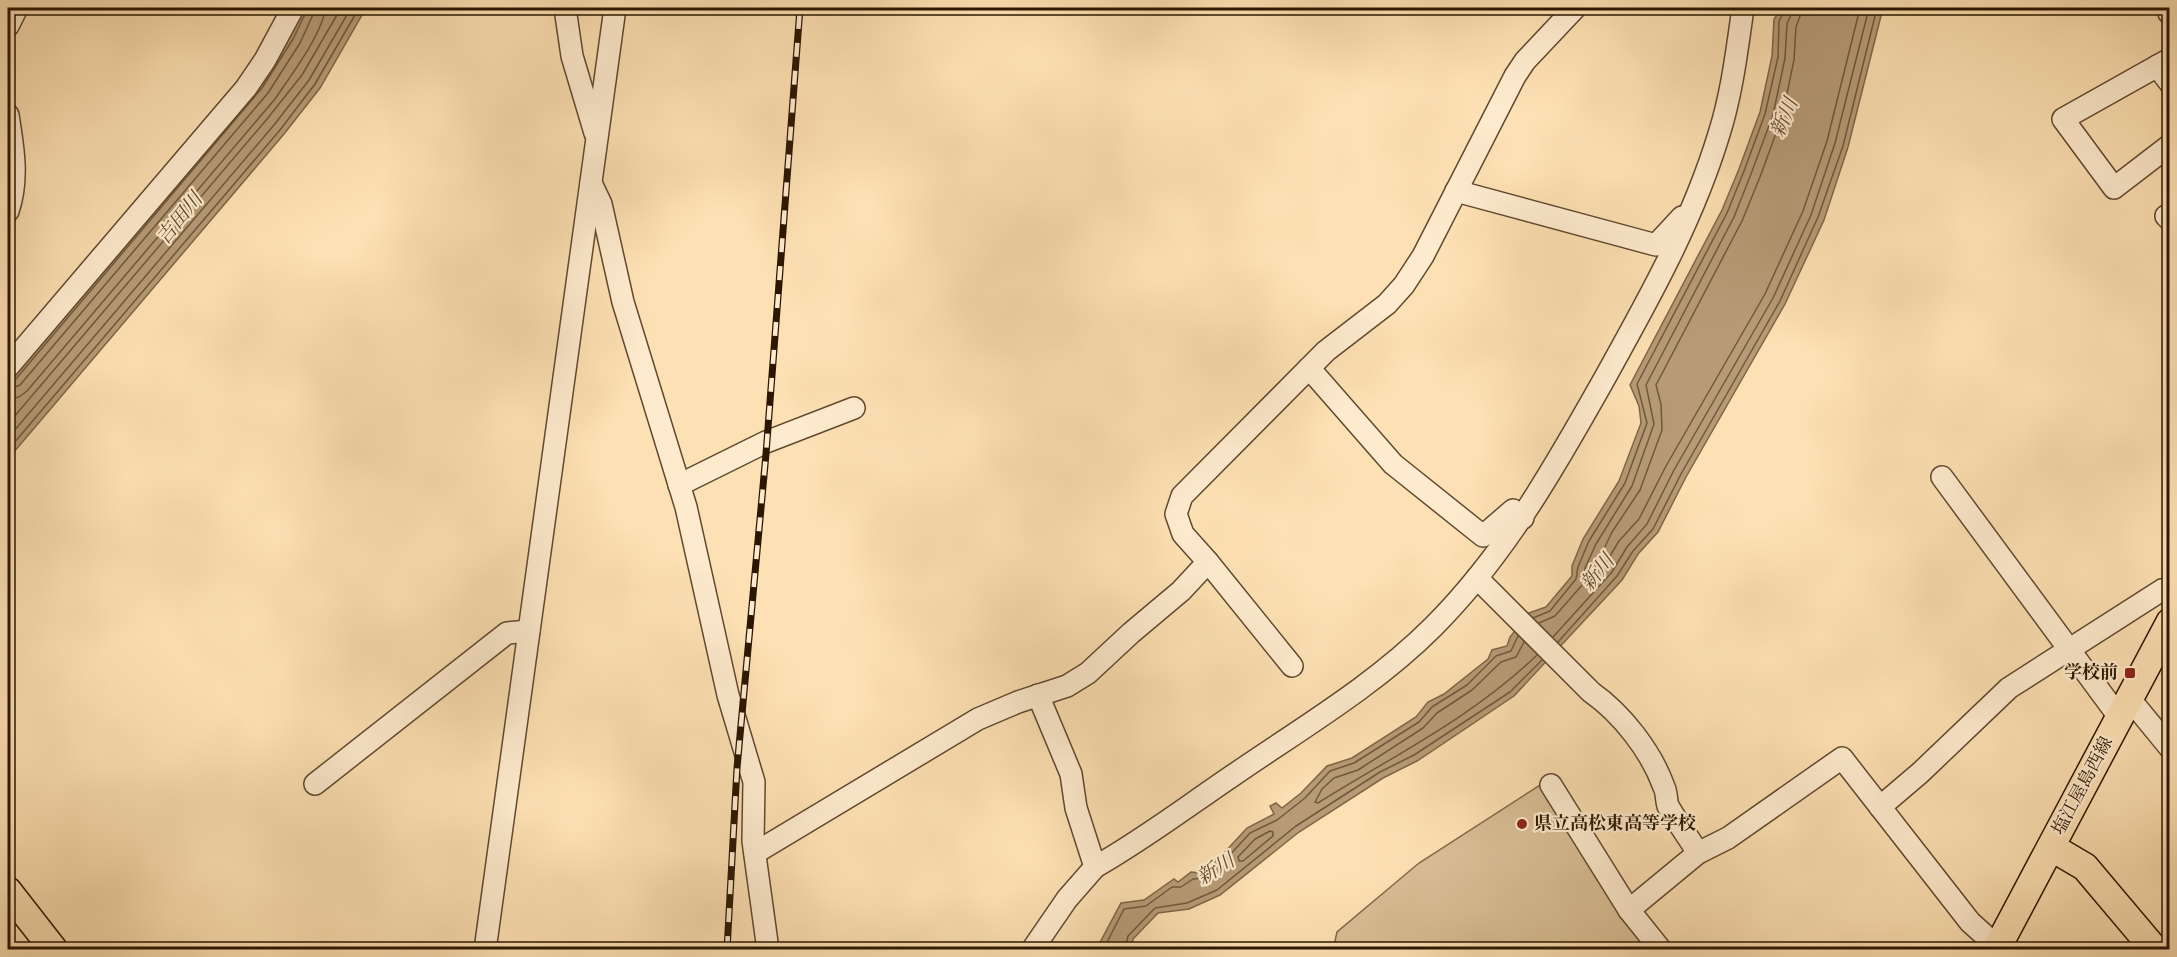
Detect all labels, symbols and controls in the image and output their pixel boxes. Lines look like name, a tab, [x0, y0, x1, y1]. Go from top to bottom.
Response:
water label: 新川	[1766, 93, 1805, 141]
water label: 吉田川	[151, 186, 210, 250]
water label: 新川	[1576, 548, 1622, 596]
place label: 学校前	[2064, 662, 2118, 684]
marker: 学校前	[2123, 666, 2137, 680]
street label: 塩江屋島西線	[2048, 733, 2118, 839]
place label: 県立高松東高等学校	[1534, 813, 1696, 835]
marker: 県立高松東高等学校	[1515, 817, 1529, 831]
water label: 新川	[1192, 848, 1241, 891]

